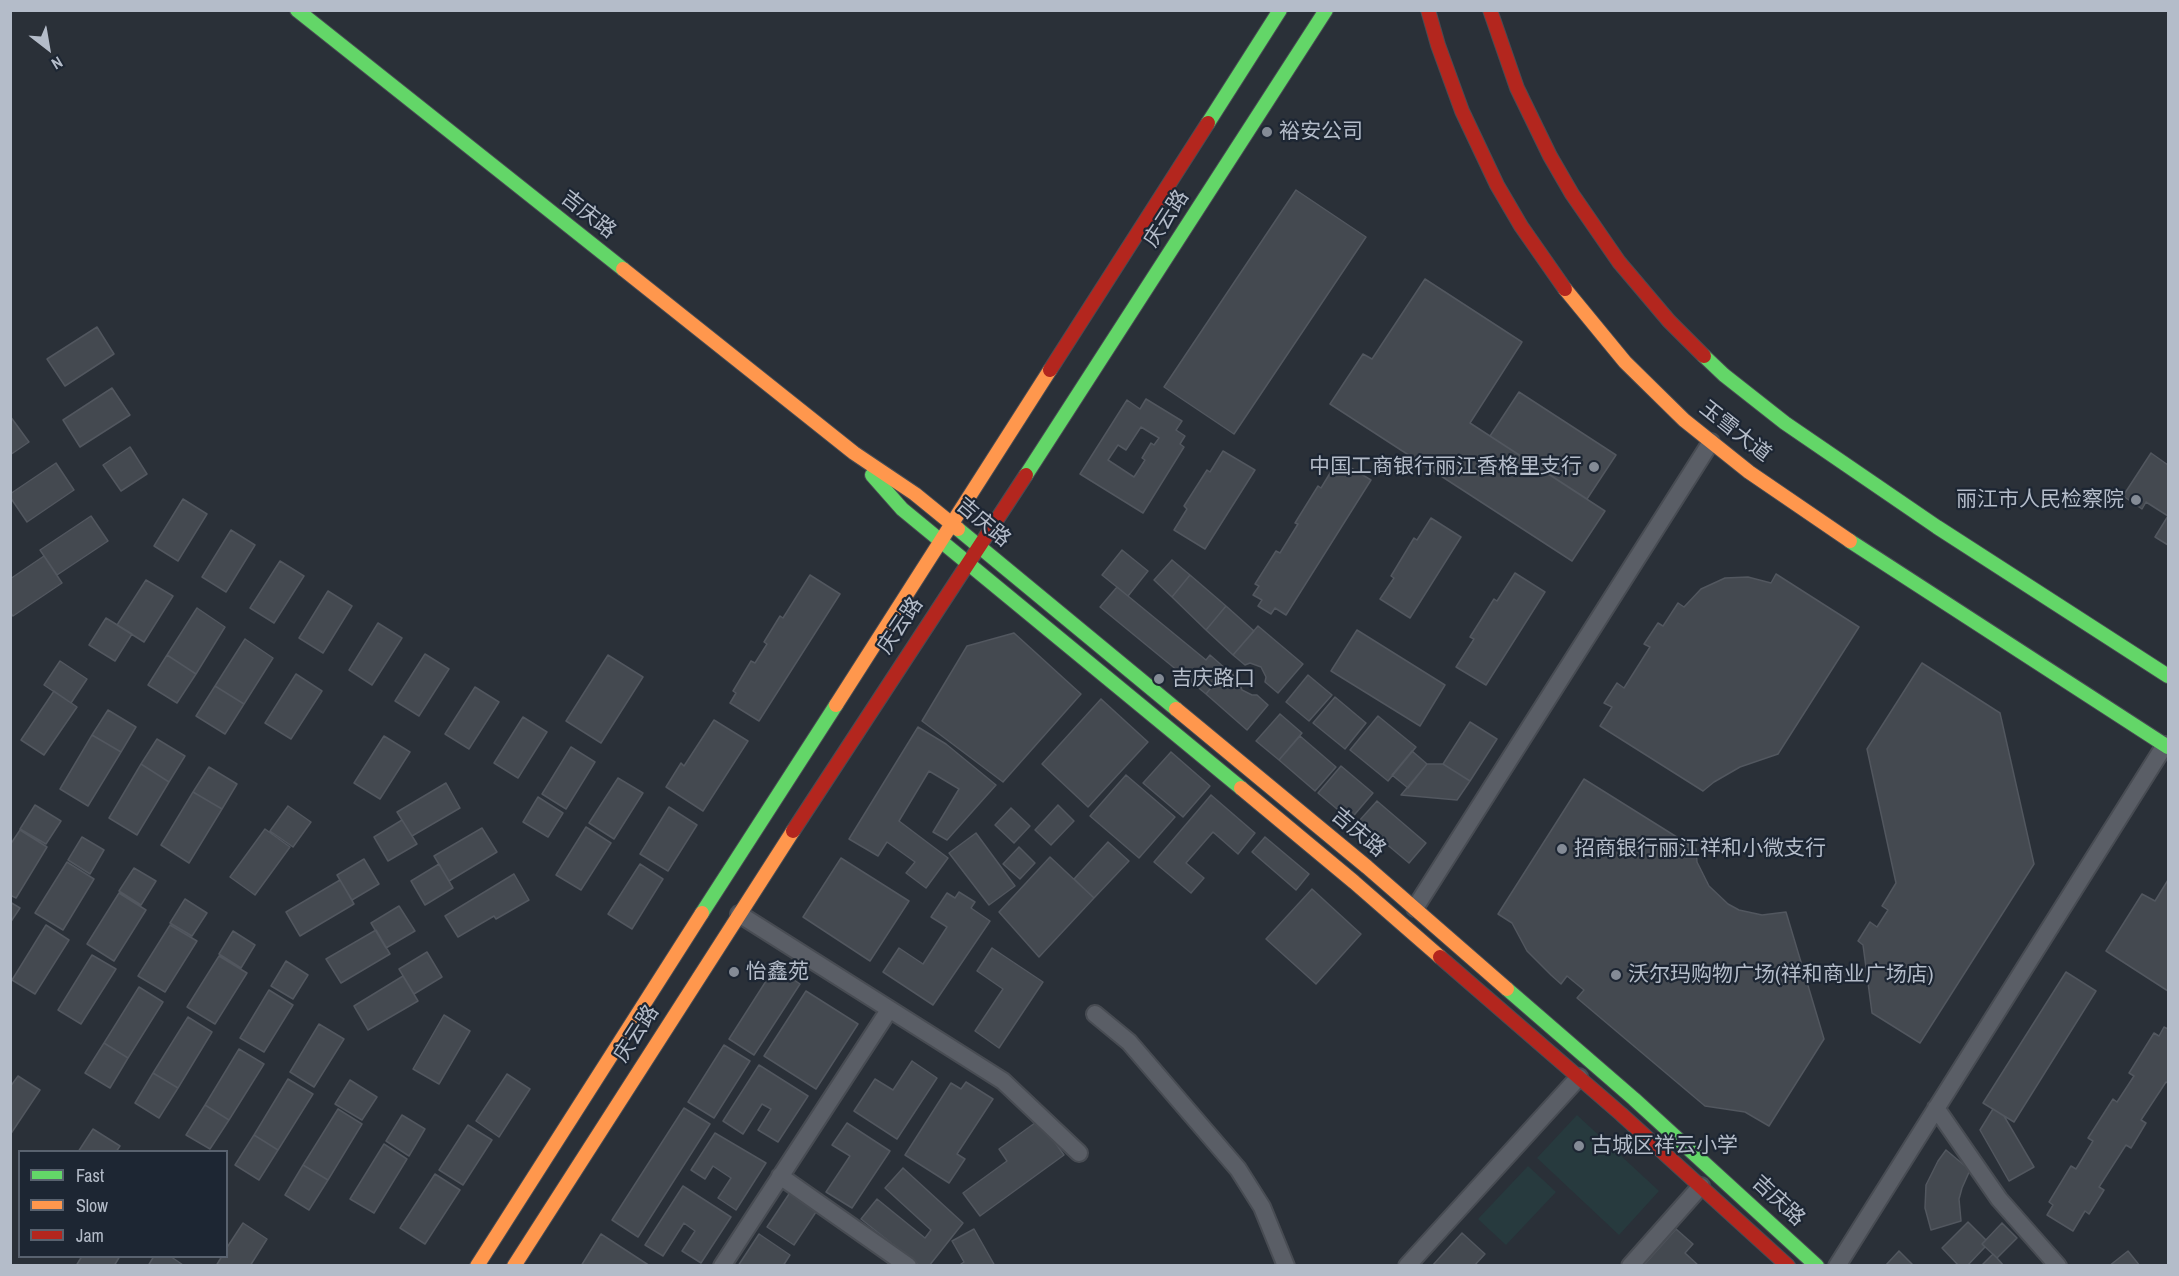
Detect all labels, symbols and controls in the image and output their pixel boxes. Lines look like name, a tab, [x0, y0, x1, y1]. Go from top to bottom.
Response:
north arrow	[18, 18, 78, 78]
text: N	[48, 52, 67, 75]
place label: 裕安公司	[1279, 119, 1363, 145]
marker: 裕安公司	[1260, 125, 1274, 139]
street label: 吉庆路	[555, 186, 621, 244]
street label: 庆云路	[1139, 186, 1195, 252]
street label: 玉雪大道	[1694, 396, 1776, 468]
place label: 中国工商银行丽江香格里支行	[1309, 454, 1582, 480]
marker: 中国工商银行丽江香格里支行	[1587, 460, 1601, 474]
place label: 丽江市人民检察院	[1956, 487, 2124, 513]
street label: 吉庆路	[951, 493, 1015, 553]
marker: 丽江市人民检察院	[2129, 493, 2143, 507]
street label: 庆云路	[873, 593, 929, 659]
place label: 吉庆路口	[1171, 666, 1255, 692]
marker: 吉庆路口	[1152, 672, 1166, 686]
street label: 吉庆路	[1326, 803, 1390, 863]
place label: 招商银行丽江祥和小微支行	[1574, 836, 1826, 862]
marker: 招商银行丽江祥和小微支行	[1555, 842, 1569, 856]
place label: 怡鑫苑	[746, 959, 809, 985]
place label: 沃尔玛购物广场(祥和商业广场店)	[1628, 962, 1933, 988]
marker: 怡鑫苑	[727, 965, 741, 979]
marker: 沃尔玛购物广场(祥和商业广场店)	[1609, 968, 1623, 982]
street label: 庆云路	[609, 1001, 665, 1067]
place label: 古城区祥云小学	[1591, 1133, 1738, 1159]
marker: 古城区祥云小学	[1572, 1139, 1586, 1153]
legend	[18, 1150, 228, 1258]
text: Fast	[76, 1163, 104, 1188]
street label: 吉庆路	[1746, 1170, 1810, 1232]
text: Slow	[76, 1193, 108, 1218]
text: Jam	[76, 1223, 104, 1248]

